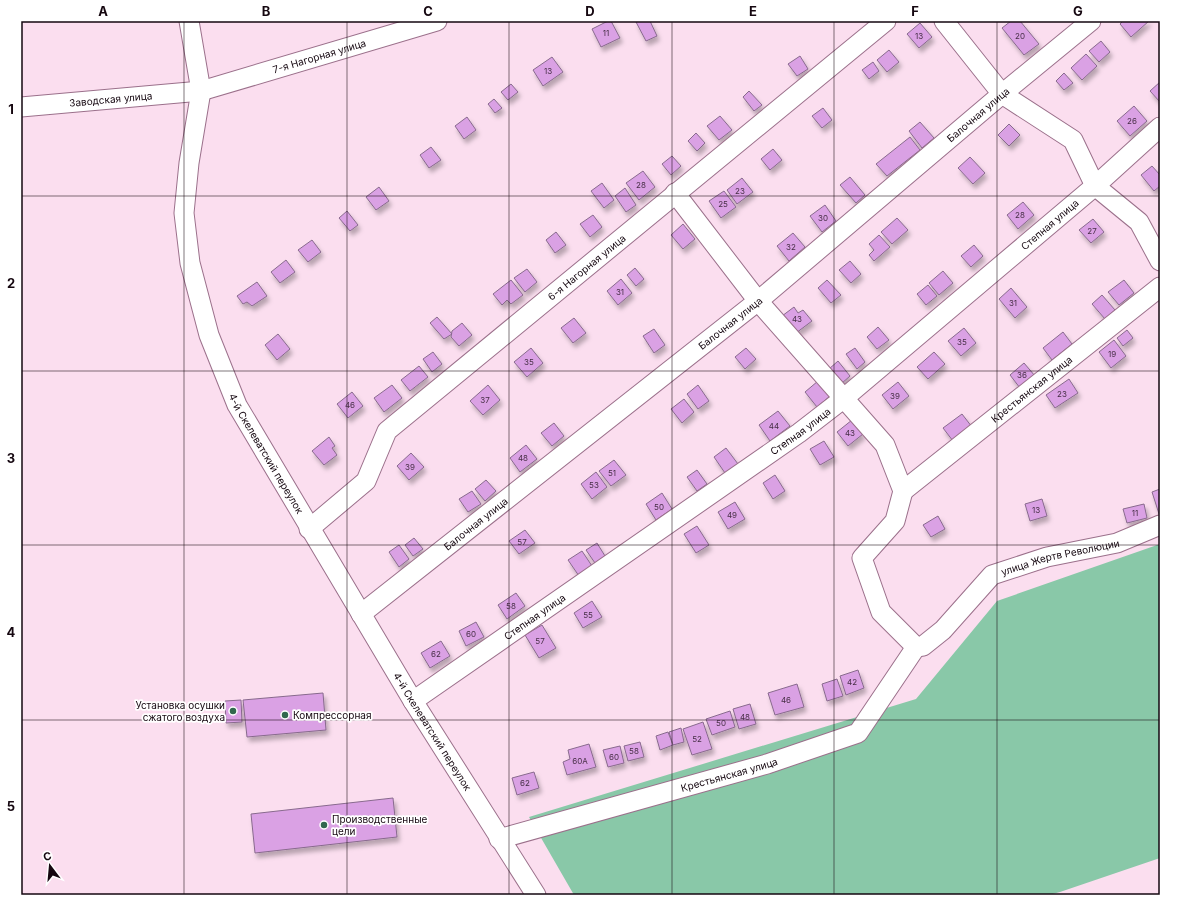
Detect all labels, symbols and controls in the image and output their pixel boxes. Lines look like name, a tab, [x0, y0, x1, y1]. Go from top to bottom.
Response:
text: A	[98, 3, 108, 19]
text: B	[262, 3, 271, 19]
text: C	[423, 3, 433, 19]
text: D	[585, 3, 595, 19]
text: E	[749, 3, 757, 19]
text: F	[911, 3, 919, 19]
text: G	[1073, 3, 1083, 19]
house number: 11	[603, 28, 609, 38]
house number: 13	[915, 31, 923, 41]
house number: 20	[1015, 31, 1025, 41]
street label: 7-я Нагорная улица	[271, 36, 367, 75]
house number: 13	[544, 66, 552, 76]
street label: Балочная улица	[944, 85, 1012, 144]
street label: Заводская улица	[69, 89, 153, 109]
text: 1	[8, 101, 14, 117]
house number: 26	[1127, 116, 1137, 126]
house number: 28	[636, 180, 646, 190]
house number: 23	[735, 186, 745, 196]
street label: Степная улица	[1018, 197, 1081, 252]
house number: 25	[718, 199, 728, 209]
house number: 28	[1015, 210, 1025, 220]
house number: 30	[818, 213, 828, 223]
house number: 27	[1087, 226, 1097, 236]
street label: 6-я Нагорная улица	[545, 232, 628, 302]
house number: 32	[786, 242, 796, 252]
text: 2	[7, 275, 15, 291]
house number: 31	[616, 287, 624, 297]
street label: Балочная улица	[696, 294, 765, 352]
house number: 31	[1009, 298, 1017, 308]
house number: 43	[792, 314, 802, 324]
house number: 35	[957, 337, 967, 347]
house number: 19	[1108, 349, 1116, 359]
street label: Крестьянская улица	[989, 353, 1074, 425]
house number: 35	[524, 357, 534, 367]
house number: 36	[1017, 370, 1027, 380]
house number: 23	[1057, 389, 1067, 399]
house number: 39	[890, 391, 900, 401]
street label: 4-й Скелеватский переулок	[227, 392, 306, 516]
house number: 37	[480, 395, 490, 405]
house number: 46	[345, 400, 355, 410]
street label: Степная улица	[768, 405, 833, 457]
house number: 44	[769, 421, 779, 431]
house number: 43	[845, 428, 855, 438]
text: 3	[7, 450, 15, 466]
house number: 48	[518, 453, 528, 463]
house number: 39	[405, 462, 415, 472]
house number: 51	[608, 468, 616, 478]
house number: 53	[589, 480, 599, 490]
street label: Балочная улица	[441, 495, 510, 552]
house number: 50	[654, 502, 664, 512]
house number: 13	[1032, 505, 1040, 515]
house number: 11	[1132, 508, 1138, 518]
house number: 49	[727, 510, 737, 520]
house number: 57	[517, 537, 527, 547]
street label: улица Жертв Революции	[999, 537, 1120, 578]
street label: Степная улица	[502, 591, 568, 642]
house number: 58	[506, 601, 516, 611]
house number: 55	[583, 610, 593, 620]
text: 4	[7, 624, 16, 640]
house number: 60	[466, 629, 476, 639]
house number: 57	[535, 636, 545, 646]
house number: 62	[431, 649, 441, 659]
street label: 4-й Скелеватский переулок	[391, 670, 474, 793]
house number: 42	[847, 677, 857, 687]
house number: 46	[781, 695, 791, 705]
place label: Установка осушки сжатого воздуха	[135, 699, 225, 723]
marker: Установка осушки сжатого воздуха	[228, 706, 238, 716]
place label: Компрессорная	[293, 709, 371, 721]
marker: Компрессорная	[280, 710, 290, 720]
house number: 48	[740, 712, 750, 722]
house number: 50	[716, 718, 726, 728]
house number: 52	[692, 734, 702, 744]
house number: 58	[629, 746, 639, 756]
house number: 60	[609, 752, 619, 762]
street label: Крестьянская улица	[679, 755, 779, 794]
house number: 60А	[572, 756, 588, 766]
house number: 62	[520, 778, 530, 788]
text: 5	[7, 798, 15, 814]
place label: Производственные цели	[332, 813, 428, 837]
marker: Производственные цели	[319, 820, 329, 830]
north arrow	[30, 846, 70, 886]
text: С	[41, 849, 53, 864]

